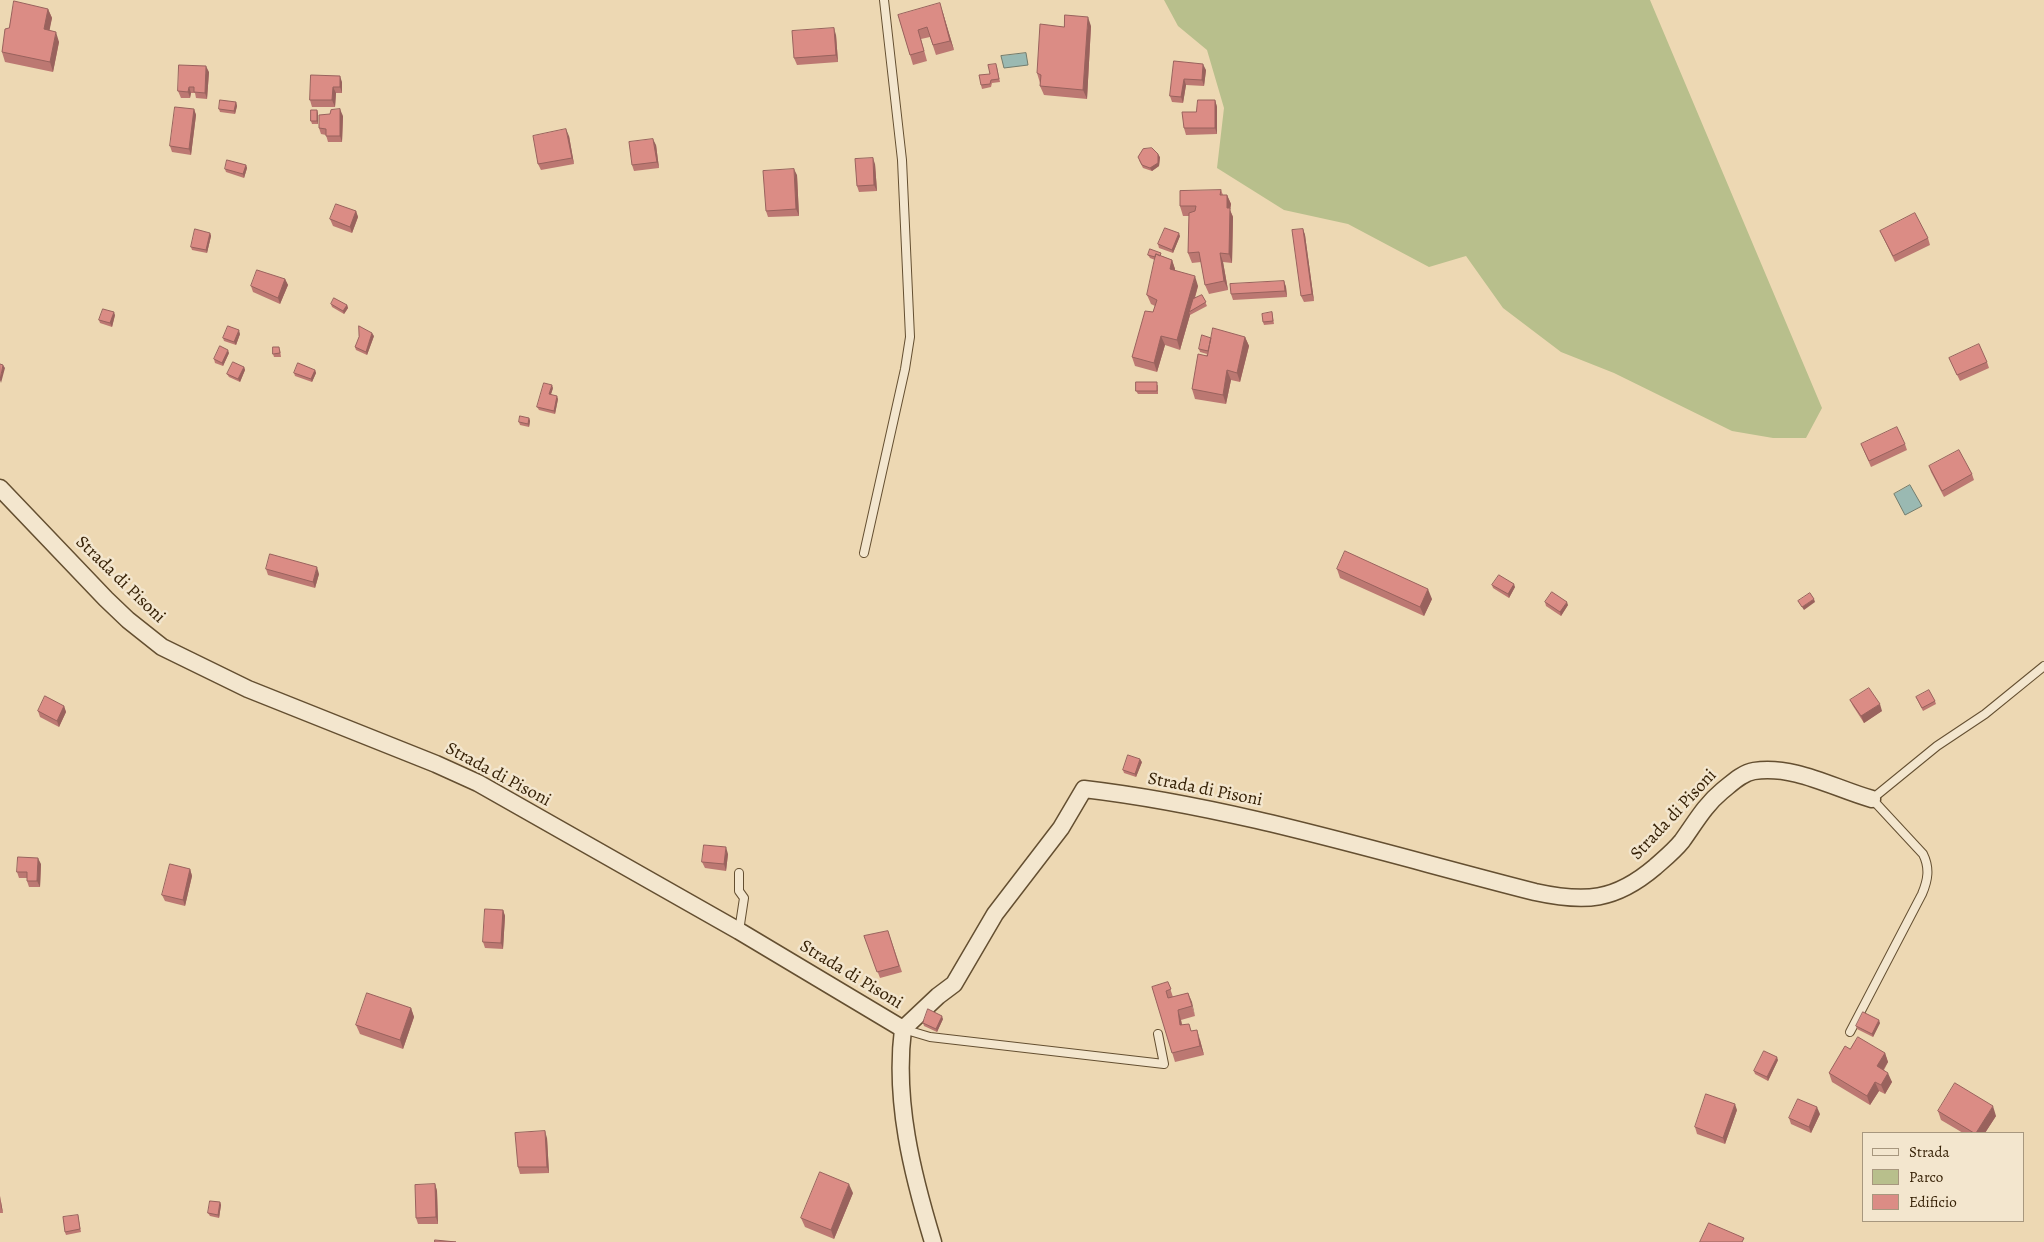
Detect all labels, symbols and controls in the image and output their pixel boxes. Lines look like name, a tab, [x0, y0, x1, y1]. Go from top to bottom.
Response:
street label: Strada di Pisoni	[71, 532, 169, 628]
street label: Strada di Pisoni	[442, 738, 554, 812]
street label: Strada di Pisoni	[1626, 765, 1722, 865]
street label: Strada di Pisoni	[1146, 768, 1264, 812]
street label: Strada di Pisoni	[796, 936, 906, 1014]
legend	[1862, 1132, 2024, 1222]
text: Strada	[1909, 1142, 1950, 1162]
text: Parco	[1909, 1167, 1943, 1187]
text: Edificio	[1909, 1192, 1957, 1212]

